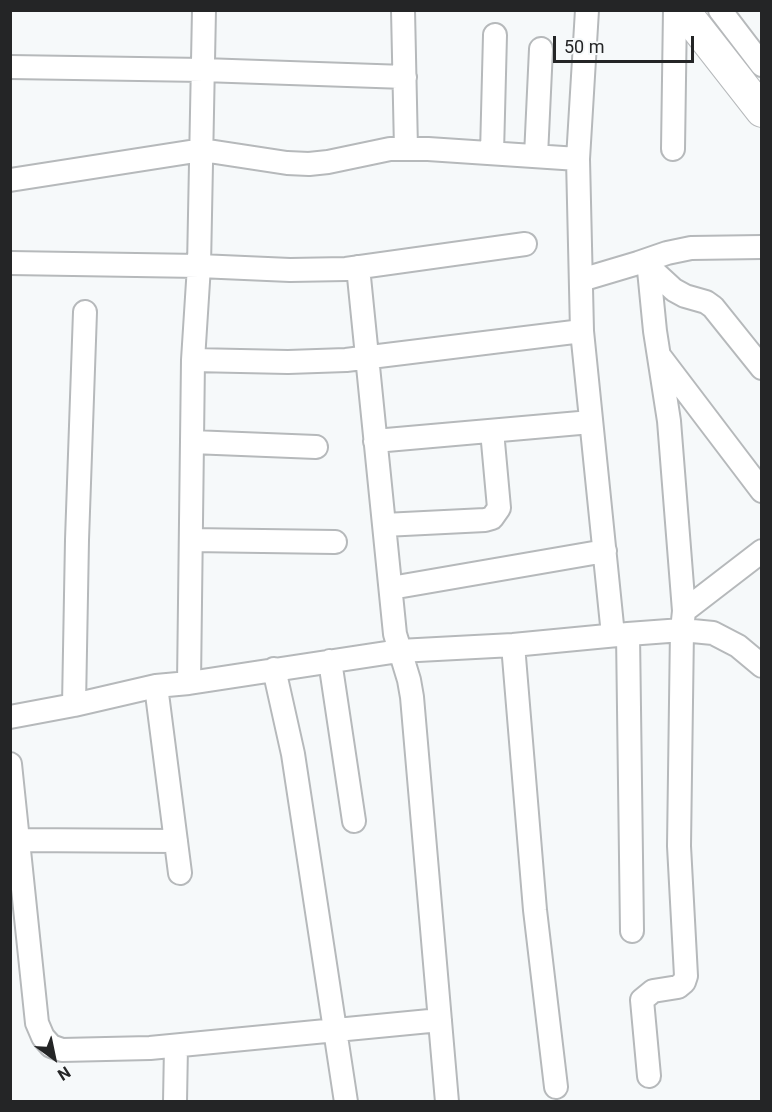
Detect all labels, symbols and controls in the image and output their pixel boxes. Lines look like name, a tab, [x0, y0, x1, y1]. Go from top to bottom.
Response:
scale bar	[556, 24, 697, 62]
text: 50 m	[564, 36, 604, 57]
north arrow	[24, 1028, 84, 1088]
text: N	[54, 1062, 74, 1085]

